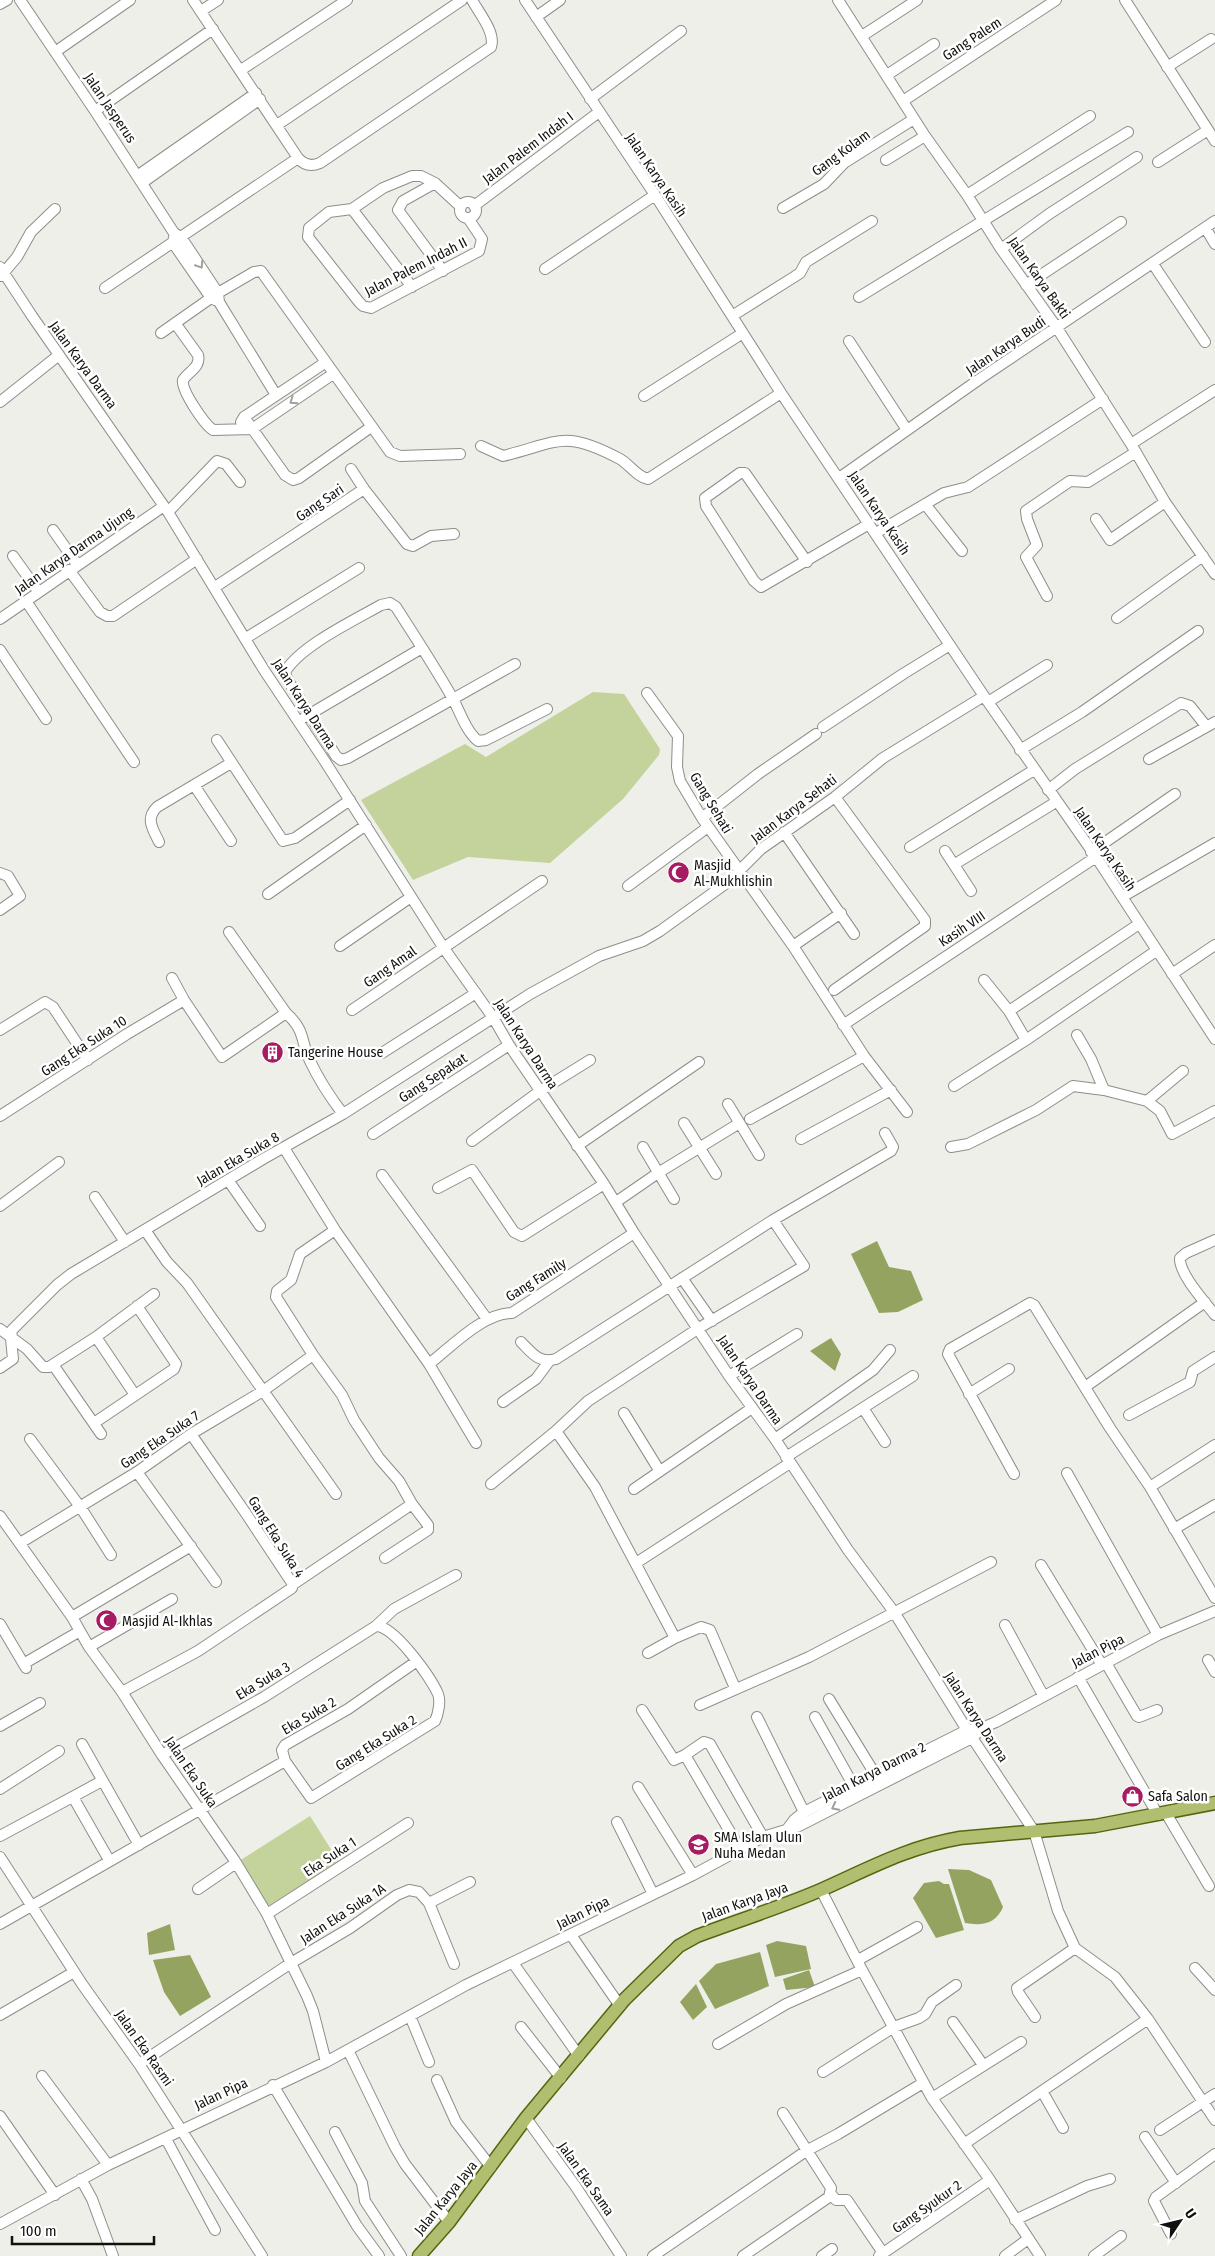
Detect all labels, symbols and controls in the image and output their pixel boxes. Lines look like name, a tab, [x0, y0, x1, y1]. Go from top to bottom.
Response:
street label: Gang Palem	[939, 14, 1005, 64]
street label: Jalan Jasperus	[80, 70, 140, 146]
street label: Jalan Palem Indah I	[479, 108, 577, 188]
street label: Gang Kolam	[809, 126, 873, 180]
street label: Jalan Karya Kasih	[622, 130, 690, 220]
street label: Jalan Palem Indah II	[362, 234, 470, 300]
street label: Jalan Karya Bakti	[1004, 234, 1074, 322]
one-way arrow	[193, 260, 203, 269]
street label: Jalan Karya Budi	[963, 313, 1049, 379]
street label: Jalan Karya Darma	[45, 318, 121, 412]
one-way arrow	[289, 395, 299, 404]
street label: Jalan Karya Kasih	[845, 468, 913, 558]
street label: Gang Sari	[293, 481, 347, 525]
street label: Jalan Karya Darma Ujung	[12, 503, 137, 598]
street label: Jalan Karya Darma	[268, 656, 340, 752]
street label: Gang Sehati	[686, 769, 736, 837]
street label: Jalan Karya Sehati	[748, 771, 840, 847]
street label: Jalan Karya Kasih	[1071, 804, 1139, 894]
place label: Masjid Al-Mukhlishin	[694, 857, 773, 890]
mosque icon: Masjid Al-Mukhlishin	[666, 861, 690, 885]
street label: Kasih VIII	[936, 907, 988, 951]
street label: Gang Amal	[360, 942, 420, 991]
street label: Jalan Karya Darma	[490, 996, 562, 1092]
street label: Gang Eka Suka 10	[38, 1012, 130, 1080]
building icon: Tangerine House	[260, 1040, 284, 1064]
place label: Tangerine House	[288, 1044, 383, 1061]
street label: Gang Sepakat	[396, 1049, 471, 1106]
street label: Jalan Eka Suka 8	[194, 1129, 282, 1189]
street label: Gang Family	[502, 1254, 570, 1305]
street label: Jalan Karya Darma	[714, 1332, 786, 1428]
street label: Gang Eka Suka 7	[117, 1407, 203, 1473]
street label: Gang Eka Suka 4	[244, 1493, 308, 1581]
mosque icon: Masjid Al-Ikhlas	[94, 1609, 118, 1633]
place label: Masjid Al-Ikhlas	[122, 1613, 213, 1630]
street label: Jalan Pipa	[1069, 1630, 1127, 1671]
street label: Eka Suka 3	[233, 1658, 293, 1704]
street label: Jalan Karya Darma	[940, 1669, 1012, 1765]
street label: Eka Suka 2	[279, 1694, 339, 1738]
street label: Gang Eka Suka 2	[332, 1711, 420, 1775]
street label: Jalan Eka Suka	[161, 1733, 221, 1811]
street label: Jalan Karya Darma 2	[819, 1739, 929, 1805]
shop icon: Safa Salon	[1120, 1784, 1144, 1808]
place label: Safa Salon	[1148, 1788, 1208, 1805]
one-way arrow	[831, 1801, 840, 1811]
place label: SMA Islam Ulun Nuha Medan	[714, 1829, 802, 1862]
school or university icon: SMA Islam Ulun Nuha Medan	[686, 1833, 710, 1857]
street label: Eka Suka 1	[301, 1834, 359, 1880]
street label: Jalan Karya Jaya	[700, 1879, 790, 1925]
street label: Jalan Eka Suka 1A	[297, 1880, 389, 1948]
street label: Jalan Pipa	[554, 1893, 612, 1933]
street label: Jalan Eka Rasmi	[111, 2007, 177, 2089]
street label: Jalan Pipa	[192, 2074, 250, 2114]
street label: Jalan Eka Sama	[554, 2139, 618, 2219]
street label: Jalan Karya Jaya	[411, 2157, 481, 2238]
street label: Gang Syukur 2	[889, 2177, 965, 2237]
north arrow	[1155, 2196, 1205, 2246]
text: U	[1181, 2206, 1200, 2222]
scale bar	[12, 2214, 155, 2246]
text: 100 m	[20, 2222, 57, 2240]

